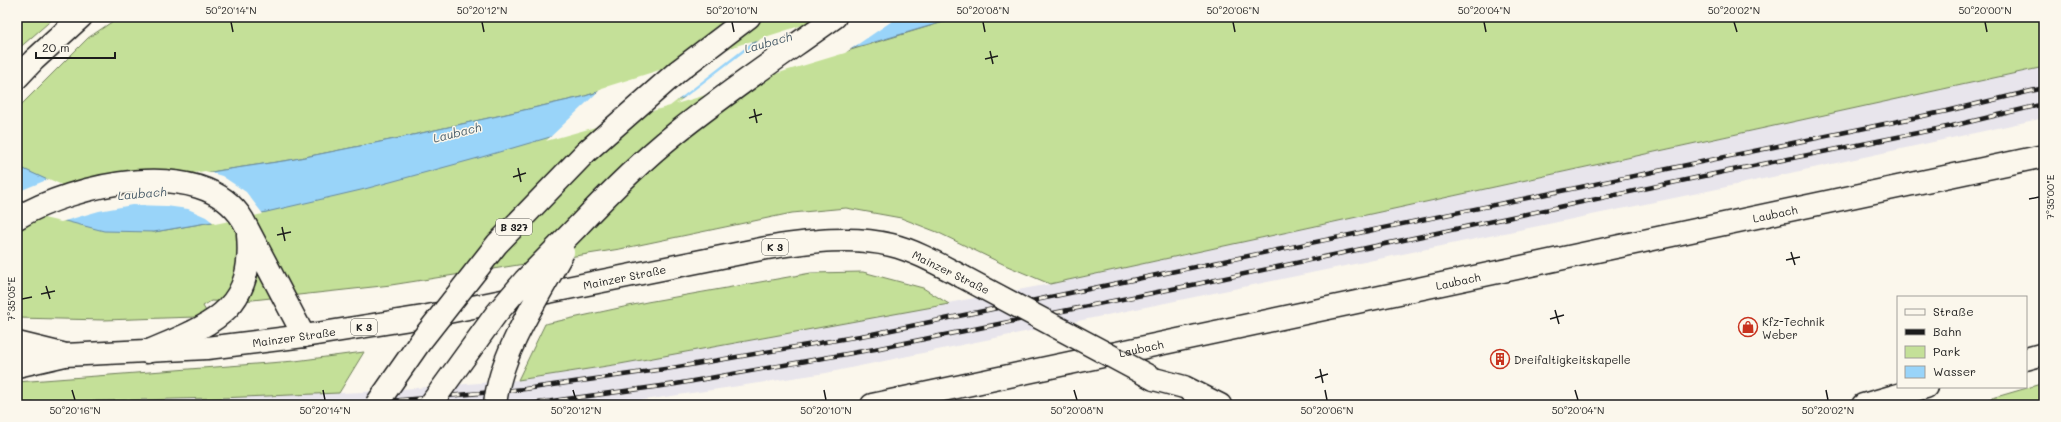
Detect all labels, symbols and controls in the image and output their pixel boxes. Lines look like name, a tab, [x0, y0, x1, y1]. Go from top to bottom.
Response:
text: 50°20'14"N	[205, 3, 257, 17]
text: 50°20'12"N	[457, 3, 507, 17]
text: 50°20'10"N	[706, 3, 758, 17]
text: 50°20'08"N	[957, 3, 1009, 17]
text: 50°20'06"N	[1207, 3, 1259, 17]
text: 50°20'04"N	[1458, 3, 1510, 17]
text: 50°20'02"N	[1708, 3, 1760, 17]
text: 50°20'00"N	[1958, 3, 2012, 17]
water label: Laubach	[742, 27, 794, 56]
scale bar	[36, 34, 115, 60]
text: 20 m	[42, 39, 70, 55]
water label: Laubach	[431, 118, 483, 146]
text: 7°35'00"E	[2043, 174, 2057, 219]
water label: Laubach	[117, 183, 167, 203]
street label: Laubach	[1751, 201, 1799, 225]
road number: B 327	[496, 219, 532, 235]
road number: K 3	[762, 239, 788, 255]
street label: Mainzer Straße	[910, 247, 992, 297]
street label: Mainzer Straße	[582, 261, 667, 292]
street label: Laubach	[1434, 268, 1482, 293]
text: 7°35'05"E	[4, 276, 18, 321]
legend	[1897, 296, 2027, 388]
text: Straße	[1933, 303, 1974, 319]
place label: Kfz-Technik Weber	[1762, 314, 1825, 342]
shop icon: Kfz-Technik Weber	[1737, 316, 1759, 338]
road number: K 3	[351, 319, 377, 335]
text: Bahn	[1933, 323, 1961, 339]
street label: Mainzer Straße	[251, 324, 337, 350]
street label: Laubach	[1117, 336, 1165, 360]
text: Park	[1933, 343, 1960, 359]
building icon: Dreifaltigkeitskapelle	[1489, 348, 1511, 370]
place label: Dreifaltigkeitskapelle	[1514, 352, 1631, 367]
text: Wasser	[1933, 363, 1976, 379]
text: 50°20'16"N	[49, 403, 101, 417]
text: 50°20'14"N	[299, 403, 351, 417]
text: 50°20'12"N	[551, 403, 601, 417]
text: 50°20'10"N	[800, 403, 852, 417]
text: 50°20'08"N	[1051, 403, 1103, 417]
text: 50°20'06"N	[1301, 403, 1353, 417]
text: 50°20'04"N	[1552, 403, 1604, 417]
text: 50°20'02"N	[1802, 403, 1854, 417]

